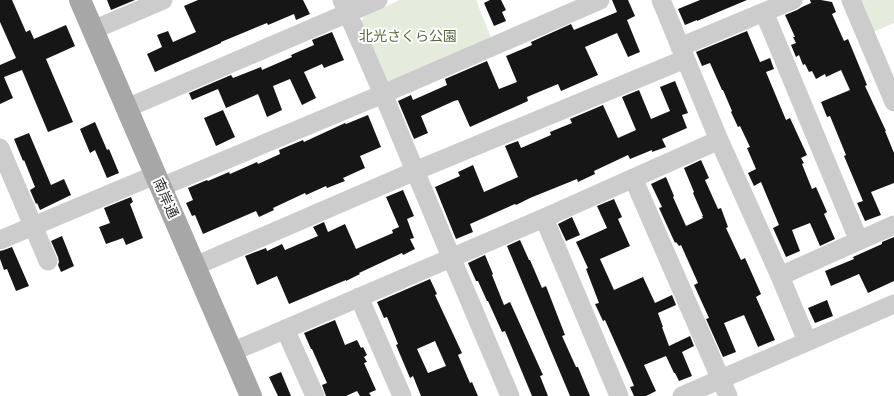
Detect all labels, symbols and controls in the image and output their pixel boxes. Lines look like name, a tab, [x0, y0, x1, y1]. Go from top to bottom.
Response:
park label: 北光さくら公園	[359, 27, 457, 45]
street label: 南岸通	[149, 175, 183, 221]

